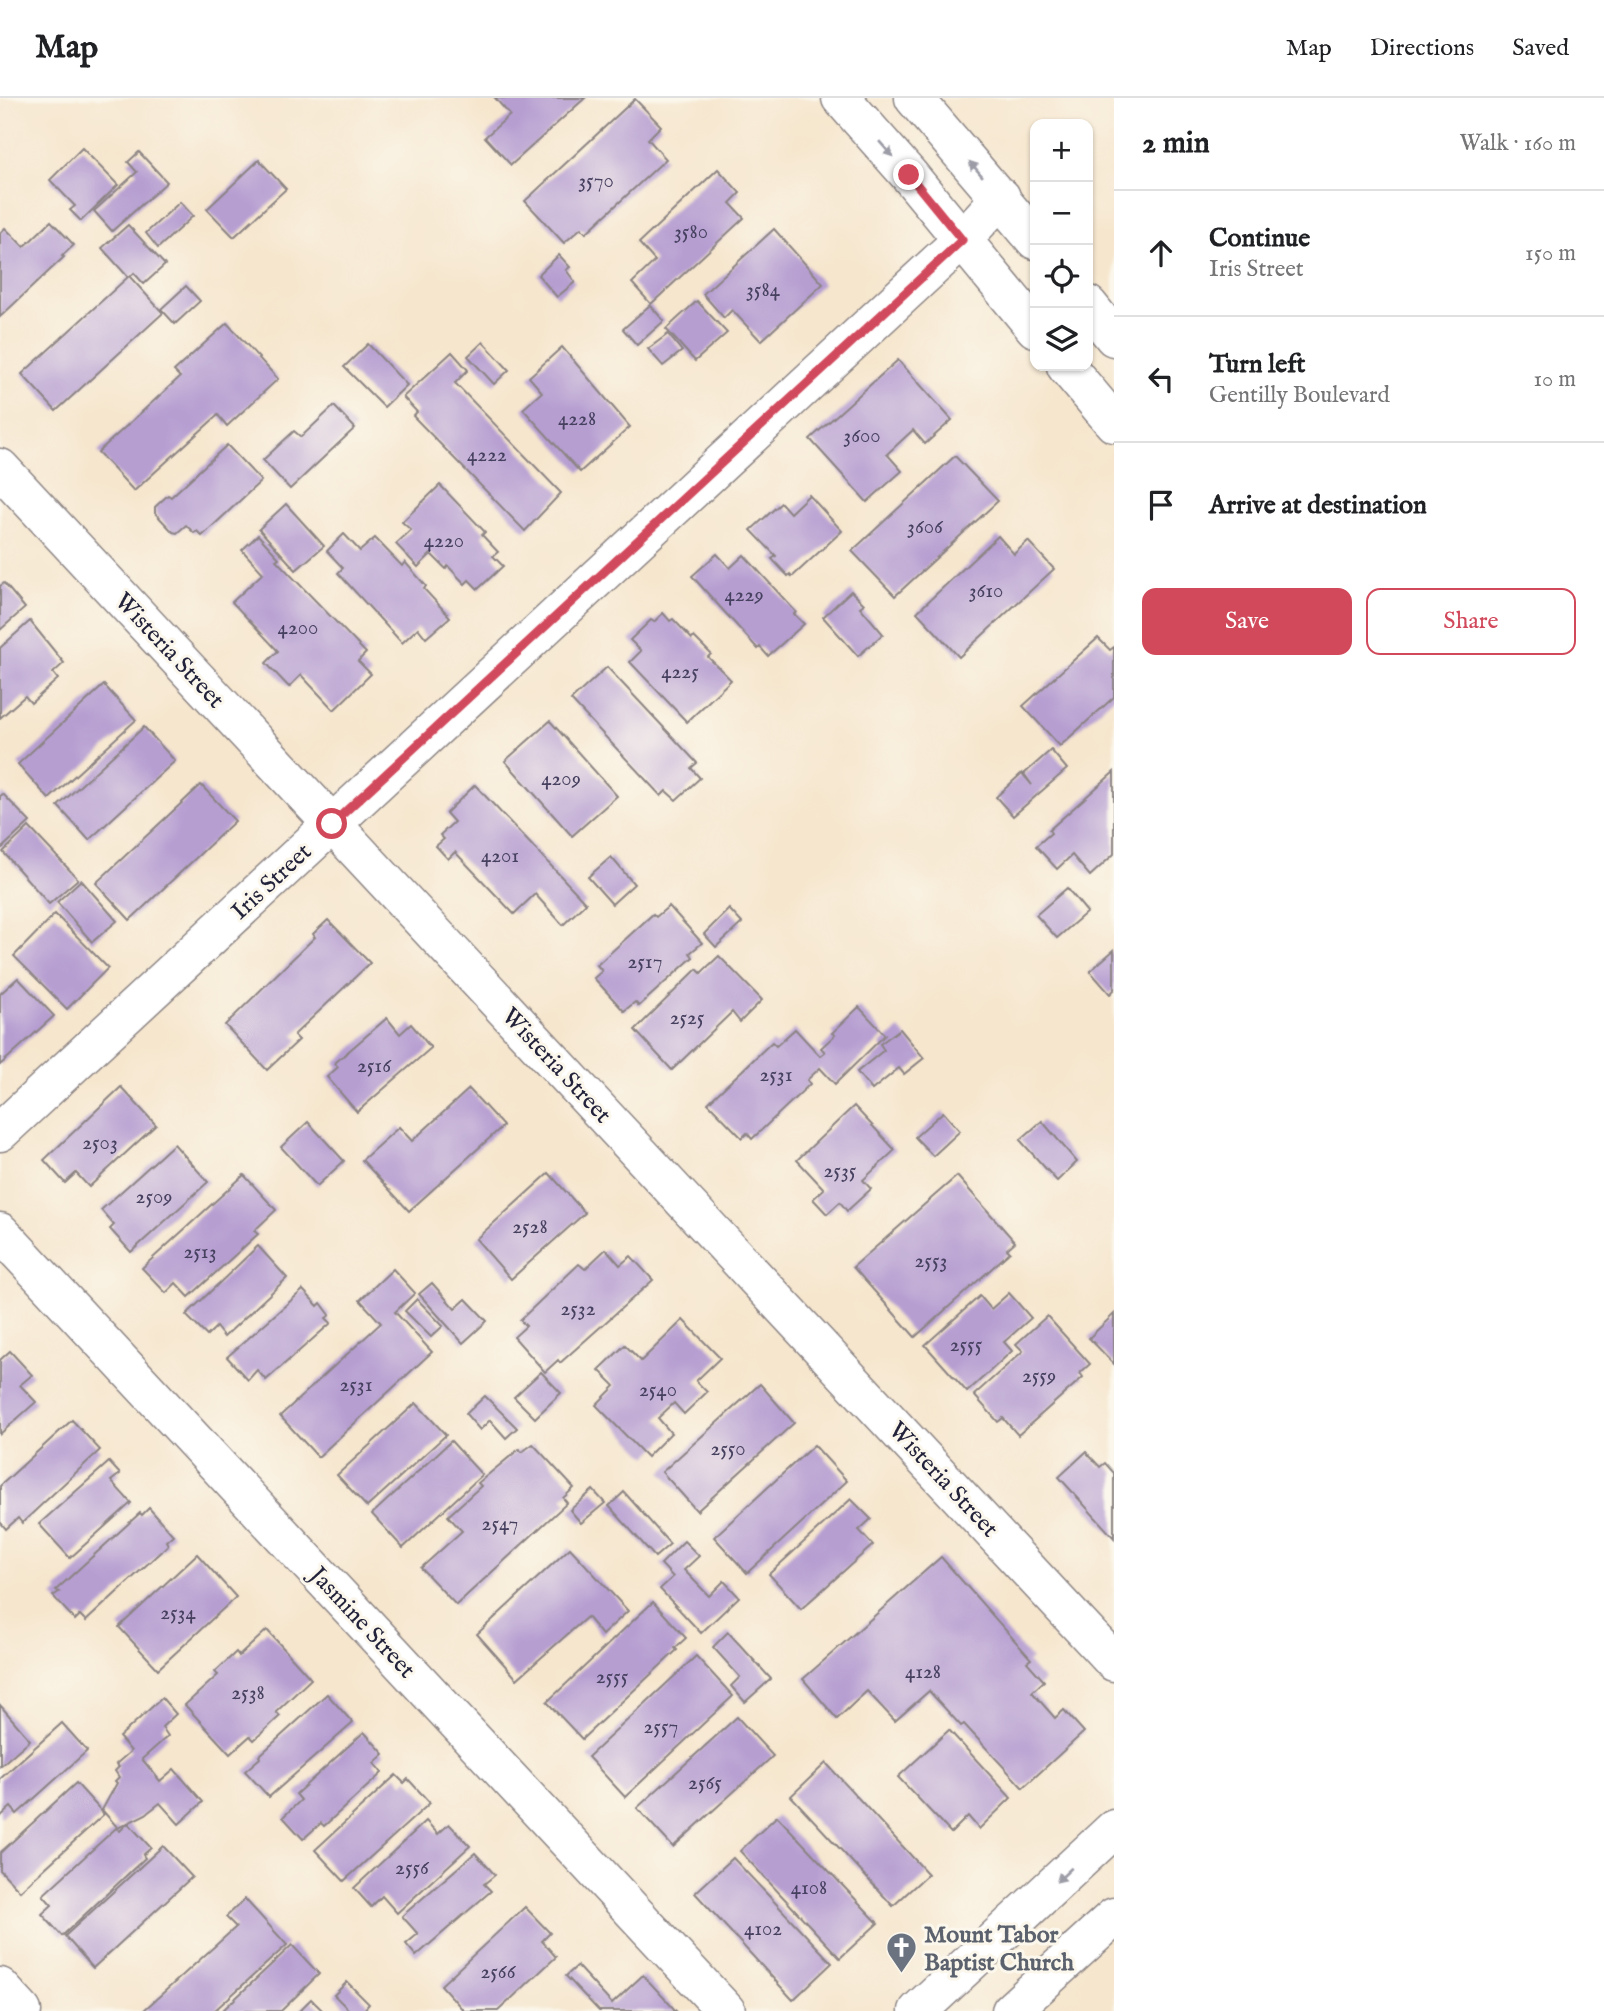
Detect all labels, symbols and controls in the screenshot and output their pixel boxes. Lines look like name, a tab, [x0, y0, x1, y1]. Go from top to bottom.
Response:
text: Map	[35, 27, 98, 69]
text: Map	[1286, 33, 1332, 64]
text: Directions	[1370, 33, 1474, 64]
text: Saved	[1512, 33, 1569, 64]
map controls	[1030, 119, 1093, 371]
button: +	[1030, 119, 1093, 182]
text: 2 min	[1142, 125, 1210, 163]
text: Walk · 160 m	[1459, 129, 1576, 158]
one-way arrow	[878, 141, 893, 158]
route end	[893, 159, 924, 190]
one-way arrow	[969, 160, 984, 177]
house number: 3570	[578, 168, 614, 195]
button: −	[1030, 182, 1093, 245]
house number: 3580	[674, 219, 708, 246]
text: Continue	[1209, 222, 1310, 255]
icon: ahead	[1142, 234, 1180, 272]
text: 150 m	[1525, 239, 1576, 268]
button: locate	[1030, 245, 1093, 308]
text: Iris Street	[1209, 255, 1304, 284]
house number: 3584	[746, 277, 781, 304]
button: layers	[1030, 308, 1093, 371]
text: Turn left	[1209, 348, 1306, 381]
icon: left	[1142, 360, 1180, 398]
text: 10 m	[1533, 365, 1576, 394]
text: Gentilly Boulevard	[1209, 381, 1390, 410]
house number: 4228	[558, 406, 596, 433]
house number: 3600	[843, 423, 881, 450]
house number: 4222	[467, 442, 507, 469]
icon: arrive	[1142, 486, 1180, 524]
text: Arrive at destination	[1209, 489, 1427, 522]
house number: 3606	[907, 514, 944, 541]
house number: 4220	[424, 528, 464, 555]
house number: 3610	[969, 578, 1003, 605]
house number: 4229	[724, 582, 764, 609]
street label: Wisteria Street	[107, 587, 231, 716]
button: Save	[1142, 588, 1352, 655]
button: Share	[1366, 588, 1576, 655]
house number: 4200	[278, 615, 318, 642]
house number: 4225	[661, 659, 699, 686]
house number: 4209	[541, 766, 581, 793]
route start	[316, 808, 347, 839]
street label: Iris Street	[225, 837, 319, 927]
house number: 4201	[481, 843, 519, 870]
house number: 2517	[627, 949, 663, 976]
street label: Wisteria Street	[494, 1002, 618, 1131]
house number: 2525	[670, 1005, 705, 1032]
house number: 2516	[357, 1053, 392, 1080]
house number: 2531	[759, 1062, 793, 1089]
house number: 2503	[82, 1130, 118, 1157]
house number: 2535	[824, 1158, 857, 1185]
house number: 2509	[136, 1184, 172, 1211]
house number: 2528	[512, 1214, 548, 1241]
house number: 2513	[183, 1239, 217, 1266]
house number: 2553	[915, 1248, 947, 1275]
house number: 2532	[560, 1296, 596, 1323]
house number: 2555	[950, 1332, 983, 1359]
house number: 2559	[1022, 1363, 1056, 1390]
house number: 2531	[339, 1372, 373, 1399]
house number: 2540	[639, 1377, 677, 1404]
street label: Wisteria Street	[881, 1416, 1005, 1545]
house number: 2550	[710, 1436, 746, 1463]
house number: 2547	[482, 1511, 518, 1538]
street label: Jasmine Street	[300, 1558, 422, 1685]
house number: 2534	[160, 1600, 196, 1627]
house number: 4128	[905, 1659, 941, 1686]
house number: 2555	[596, 1664, 629, 1691]
house number: 2538	[231, 1680, 265, 1707]
house number: 2557	[644, 1714, 678, 1741]
house number: 2565	[688, 1770, 722, 1797]
house number: 2556	[395, 1855, 430, 1882]
one-way arrow	[1055, 1867, 1073, 1883]
house number: 4108	[791, 1875, 827, 1902]
house number: 4102	[744, 1916, 782, 1943]
place label: Mount Tabor Baptist Church	[924, 1920, 1074, 1979]
church icon: Mount Tabor Baptist Church	[884, 1931, 918, 1975]
house number: 2566	[480, 1959, 517, 1986]

